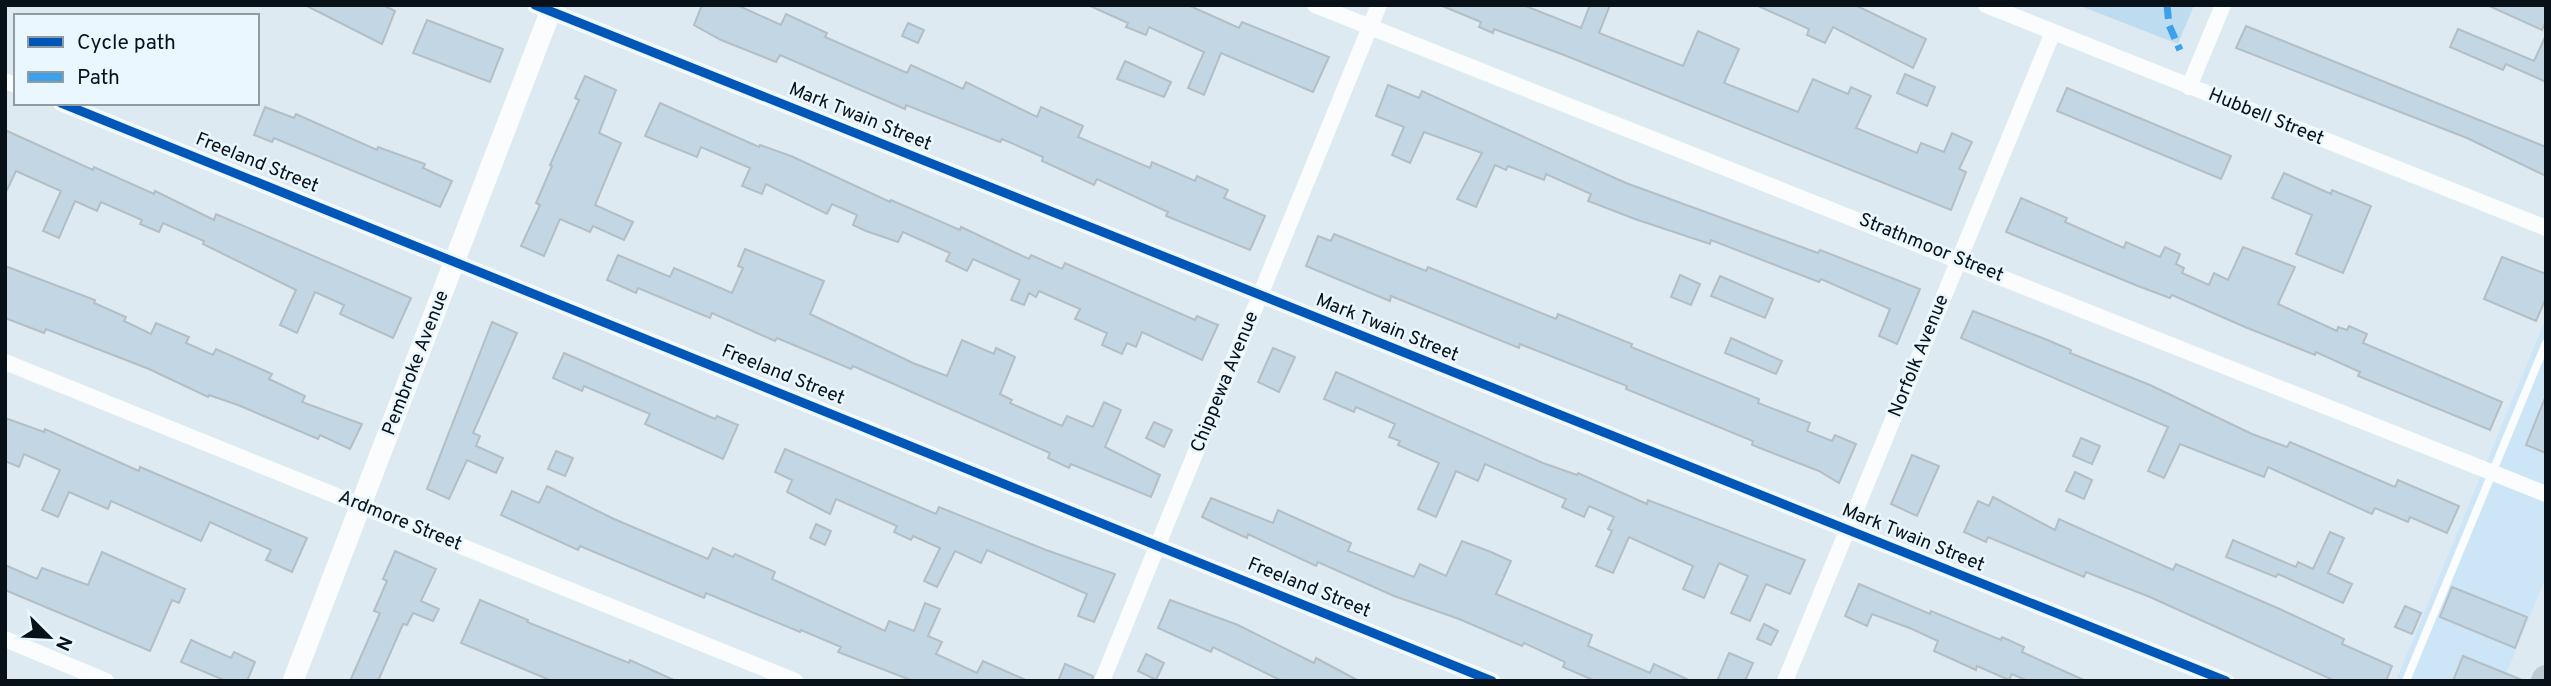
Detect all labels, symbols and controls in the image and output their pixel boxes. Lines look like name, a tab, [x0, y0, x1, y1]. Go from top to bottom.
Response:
legend	[14, 14, 259, 105]
text: Cycle path	[77, 30, 176, 57]
text: Path	[77, 65, 120, 92]
street label: Mark Twain Street	[785, 77, 935, 157]
street label: Hubbell Street	[2205, 83, 2327, 151]
street label: Freeland Street	[192, 127, 322, 199]
street label: Strathmoor Street	[1855, 208, 2007, 288]
street label: Pembroke Avenue	[377, 287, 455, 439]
street label: Mark Twain Street	[1312, 288, 1462, 368]
street label: Norfolk Avenue	[1883, 291, 1955, 421]
street label: Chippewa Avenue	[1186, 308, 1264, 456]
street label: Freeland Street	[718, 339, 848, 411]
street label: Ardmore Street	[335, 485, 465, 557]
street label: Mark Twain Street	[1838, 498, 1988, 578]
street label: Freeland Street	[1244, 552, 1374, 624]
north arrow	[14, 602, 84, 672]
text: N	[49, 632, 76, 654]

